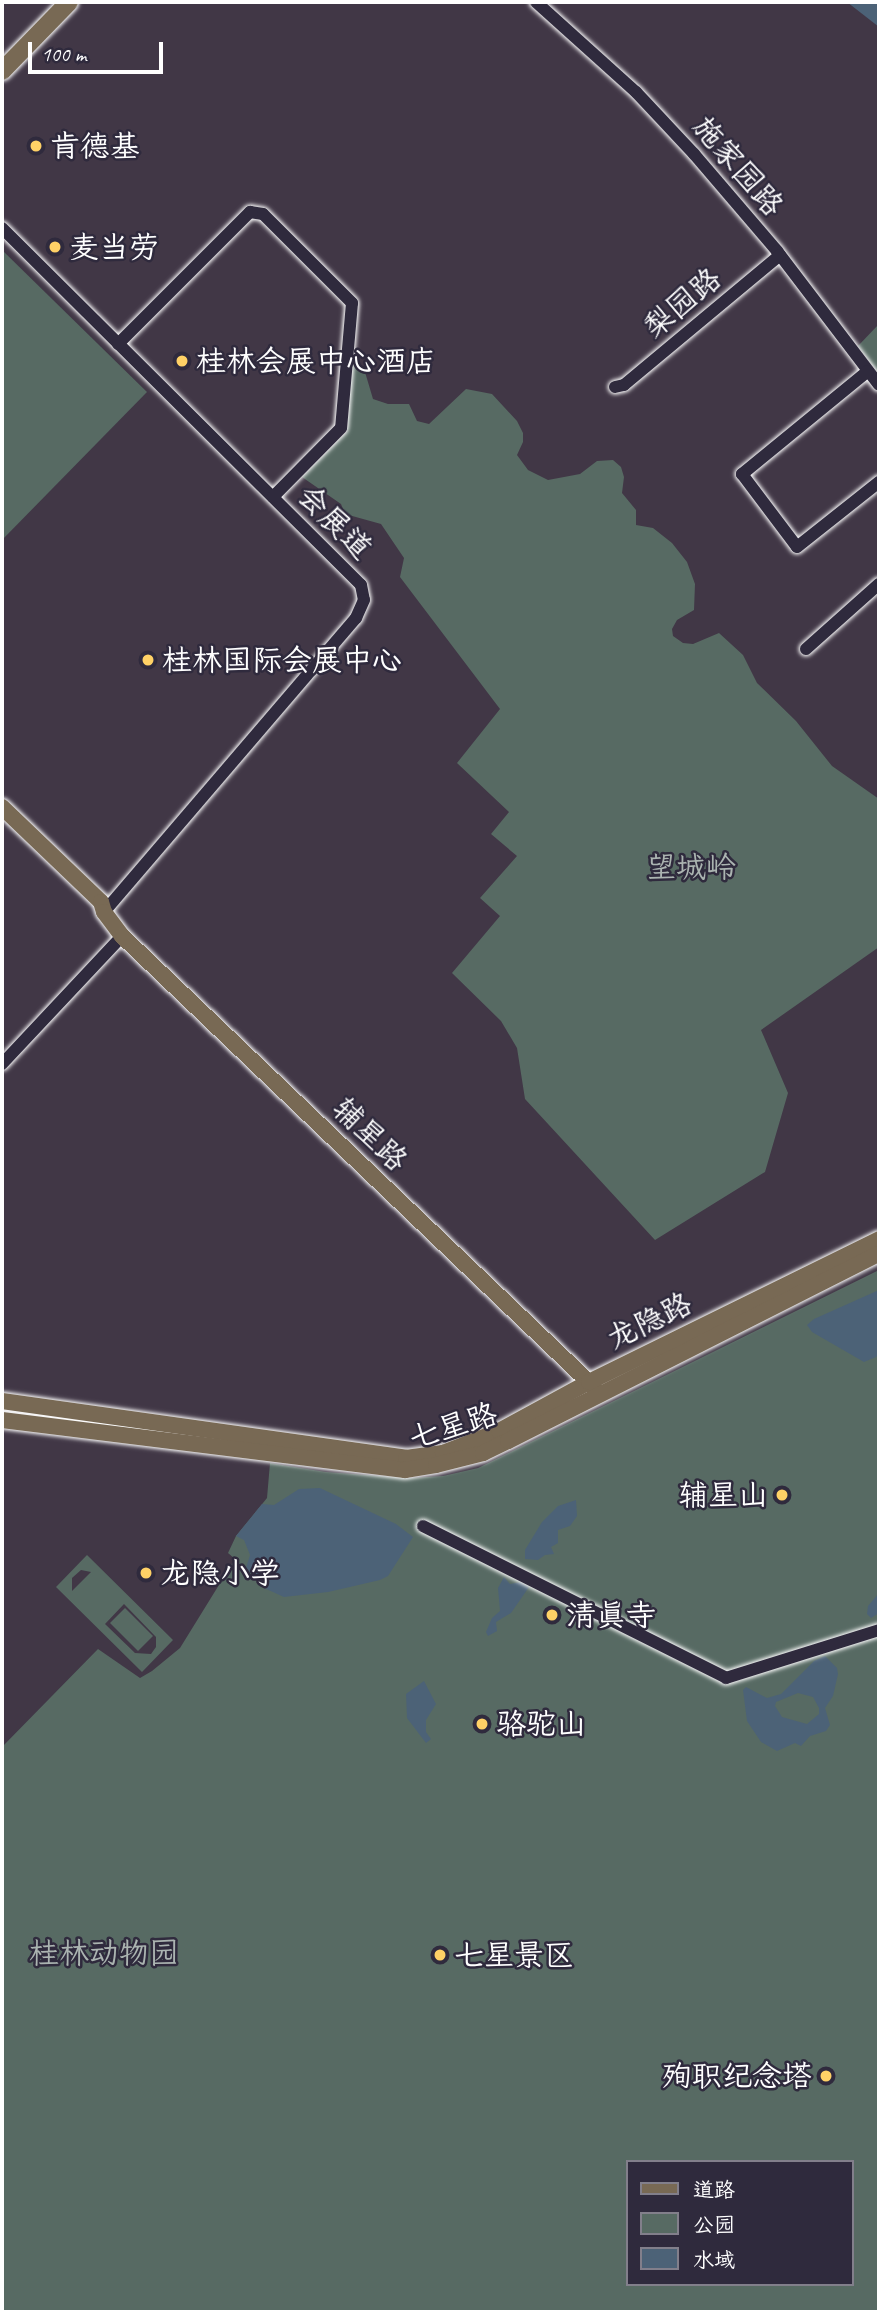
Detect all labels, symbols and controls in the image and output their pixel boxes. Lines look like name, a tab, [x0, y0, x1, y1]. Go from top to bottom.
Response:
scale bar	[32, 28, 166, 72]
text: 100 m	[41, 41, 86, 67]
street label: 施家园路	[685, 109, 791, 223]
place label: 肯德基	[50, 128, 140, 164]
marker: 肯德基	[28, 138, 44, 154]
place label: 麦当劳	[69, 229, 159, 265]
marker: 麦当劳	[47, 239, 63, 255]
street label: 梨园路	[636, 260, 728, 346]
place label: 桂林会展中心酒店	[196, 343, 436, 379]
marker: 桂林会展中心酒店	[174, 353, 190, 369]
street label: 会展道	[290, 477, 380, 567]
place label: 桂林国际会展中心	[162, 642, 402, 678]
marker: 桂林国际会展中心	[140, 652, 156, 668]
park label: 望城岭	[646, 849, 736, 885]
street label: 辅星路	[325, 1090, 415, 1178]
street label: 龙隐路	[601, 1285, 697, 1357]
street label: 七星路	[405, 1396, 501, 1456]
place label: 辅星山	[678, 1477, 768, 1513]
marker: 辅星山	[774, 1487, 790, 1503]
place label: 龙隐小学	[160, 1555, 280, 1591]
marker: 龙隐小学	[138, 1565, 154, 1581]
place label: 清真寺	[566, 1597, 656, 1633]
marker: 清真寺	[544, 1607, 560, 1623]
place label: 骆驼山	[496, 1706, 586, 1742]
marker: 骆驼山	[474, 1716, 490, 1732]
park label: 桂林动物园	[29, 1935, 179, 1971]
place label: 七星景区	[454, 1937, 574, 1973]
marker: 七星景区	[432, 1947, 448, 1963]
place label: 殉职纪念塔	[662, 2058, 812, 2094]
marker: 殉职纪念塔	[818, 2068, 834, 2084]
legend	[626, 2160, 853, 2286]
text: 道路	[693, 2177, 735, 2203]
text: 公园	[693, 2212, 735, 2238]
text: 水域	[693, 2247, 735, 2273]

